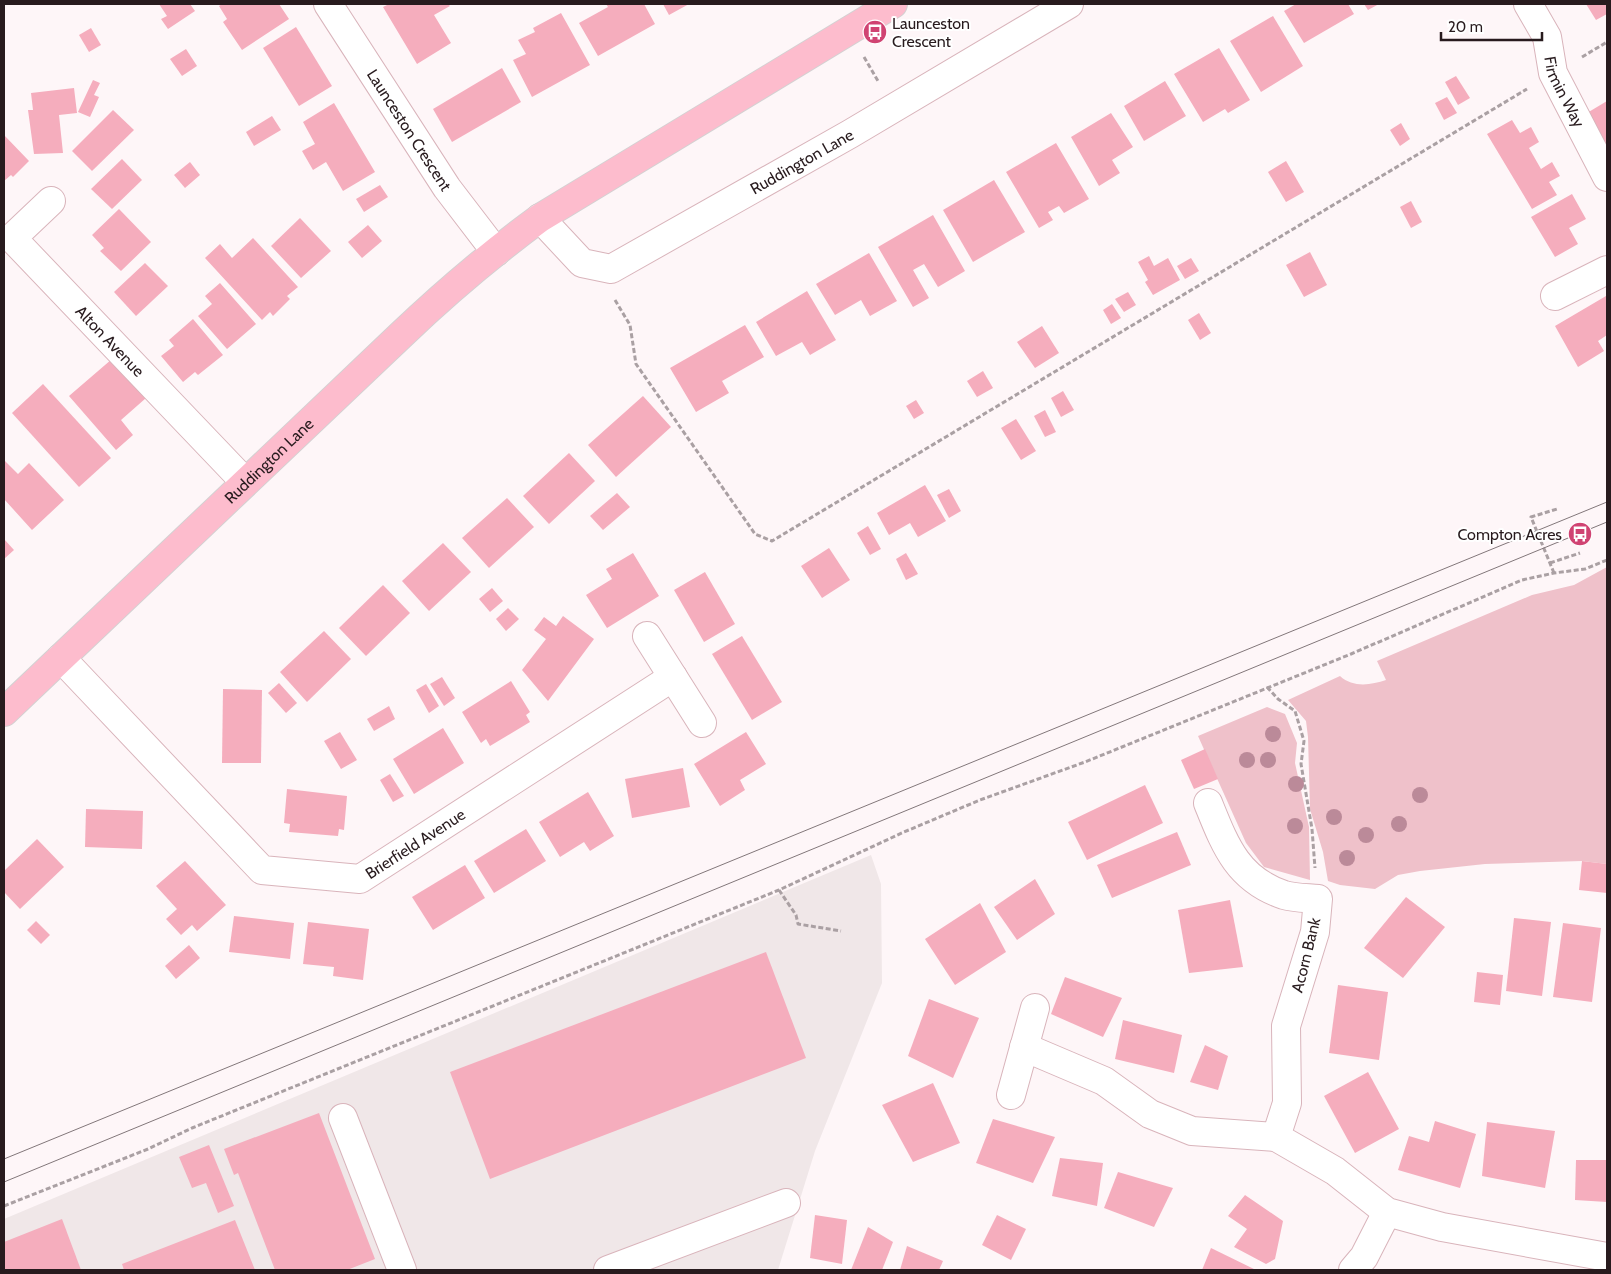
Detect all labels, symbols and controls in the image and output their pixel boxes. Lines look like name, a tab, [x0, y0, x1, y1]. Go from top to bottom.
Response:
scale bar	[1441, 10, 1542, 42]
place label: Launceston Crescent	[892, 14, 970, 51]
text: 20 m	[1448, 18, 1483, 36]
bus stop icon: Launceston Crescent	[862, 19, 888, 45]
street label: Firmin Way	[1541, 55, 1589, 130]
street label: Launceston Crescent	[363, 66, 456, 195]
street label: Ruddington Lane	[747, 125, 857, 198]
street label: Alton Avenue	[72, 301, 149, 380]
street label: Ruddington Lane	[220, 414, 317, 507]
bus stop icon: Compton Acres	[1567, 521, 1593, 547]
place label: Compton Acres	[1457, 525, 1562, 544]
street label: Brierfield Avenue	[361, 804, 468, 883]
street label: Acorn Bank	[1288, 915, 1325, 994]

